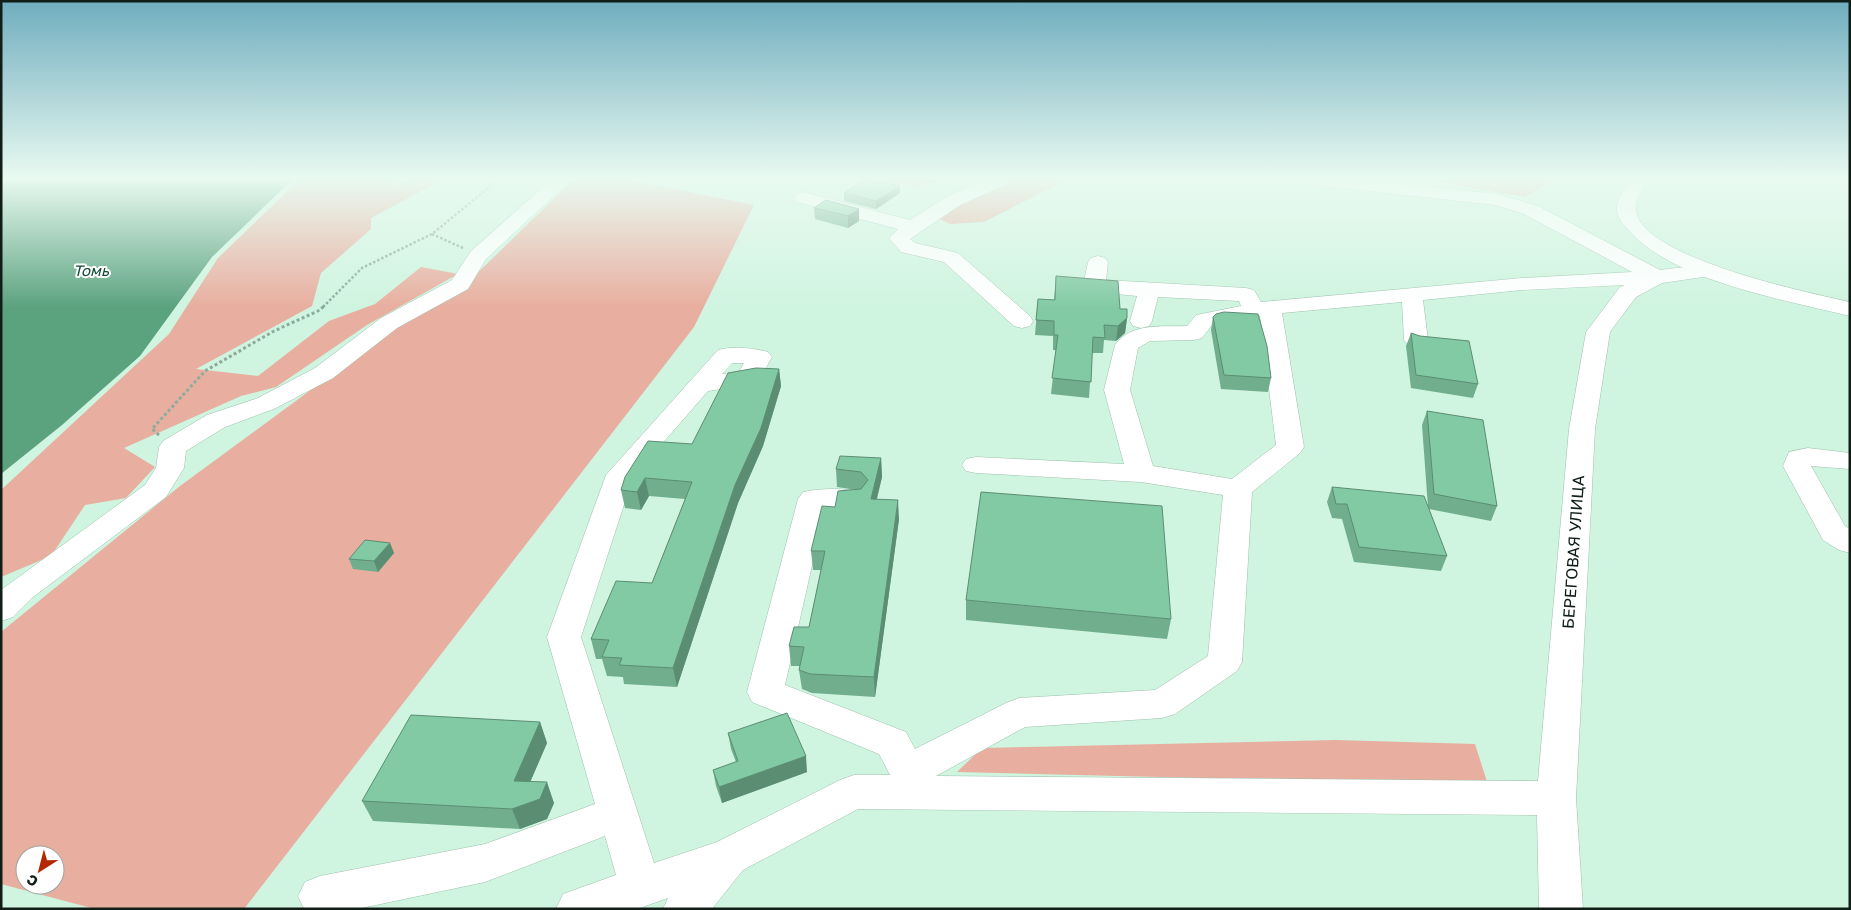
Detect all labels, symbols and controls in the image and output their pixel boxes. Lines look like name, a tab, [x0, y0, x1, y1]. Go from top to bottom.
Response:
water label: Томь	[73, 261, 110, 279]
street label: БЕРЕГОВАЯ УЛИЦА	[1558, 474, 1588, 630]
north arrow	[15, 845, 65, 895]
text: С	[23, 871, 41, 891]

